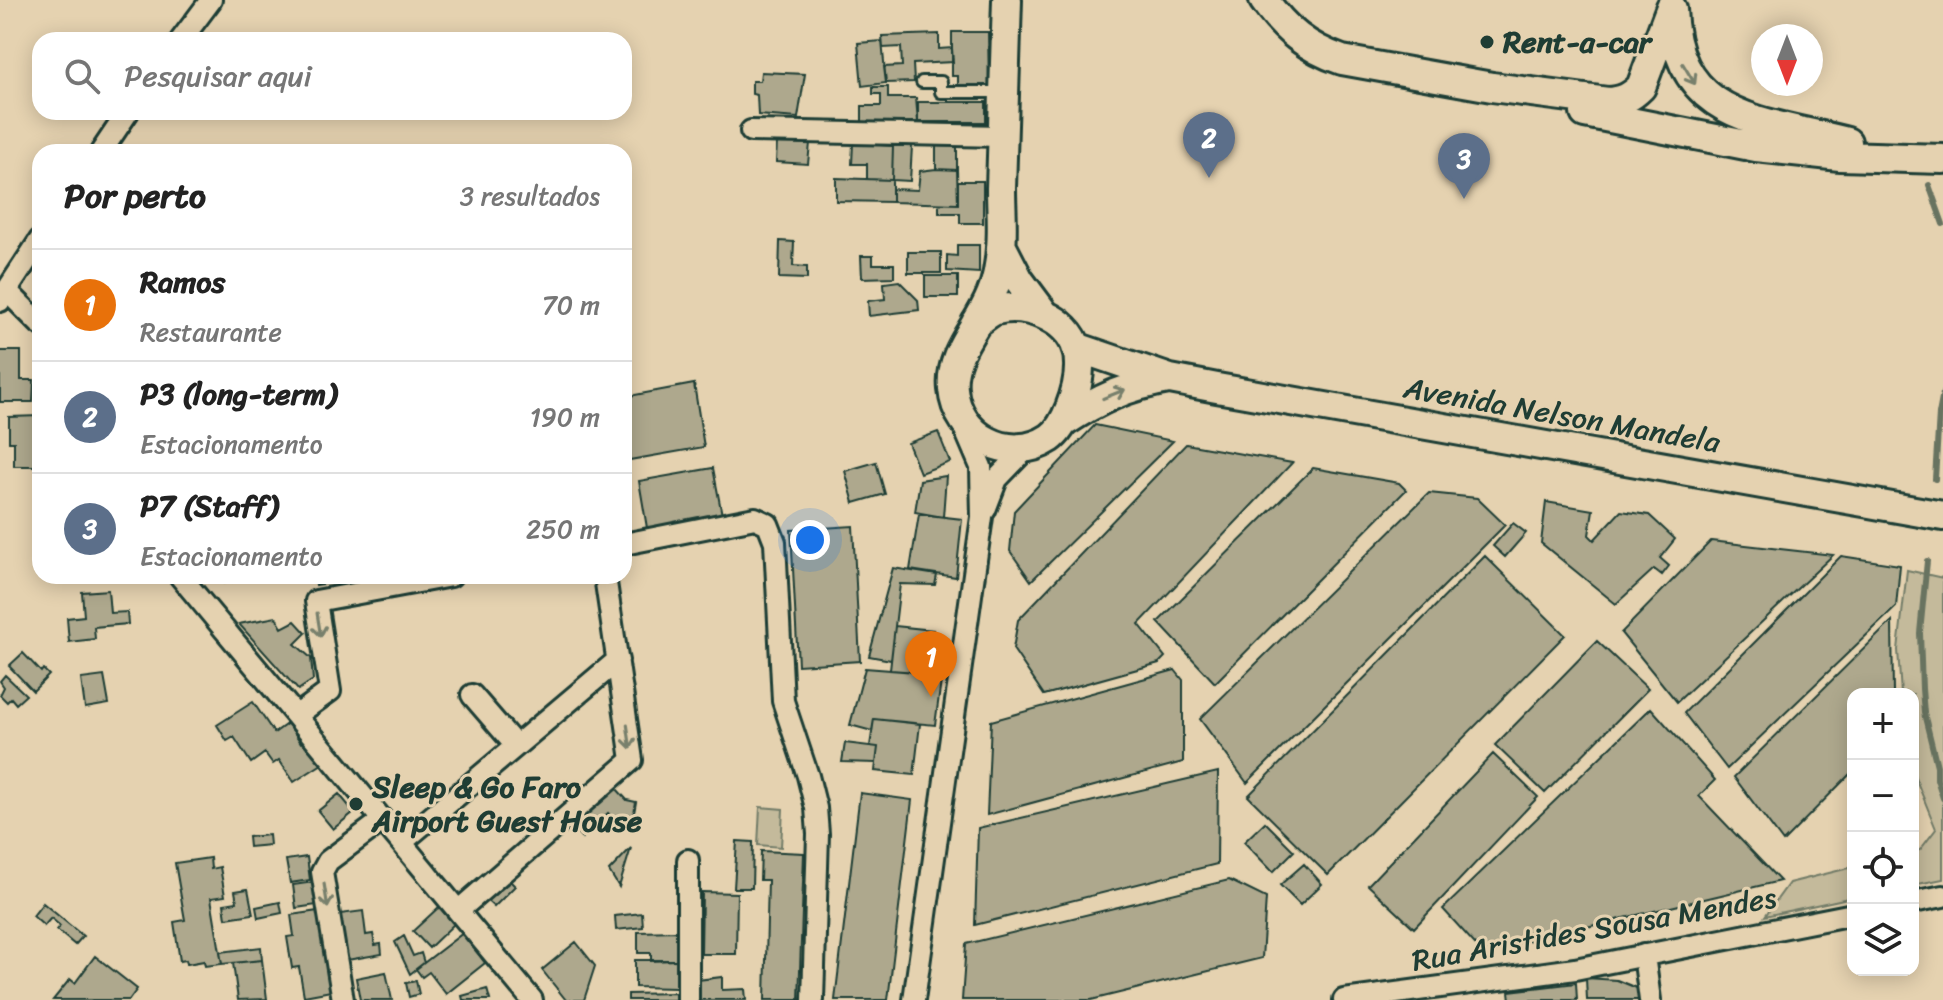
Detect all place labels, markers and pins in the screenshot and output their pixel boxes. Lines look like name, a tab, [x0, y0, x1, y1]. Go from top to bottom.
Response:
place label: Rent-a-car	[1502, 15, 1654, 69]
marker: Rent-a-car	[1478, 33, 1496, 51]
pin: 2	[1183, 112, 1235, 178]
pin: 3	[1438, 133, 1490, 199]
pin: 1	[905, 631, 957, 697]
place label: Sleep & Go Faro Airport Guest House	[370, 760, 643, 848]
marker: Sleep & Go Faro Airport Guest House	[347, 795, 365, 813]

